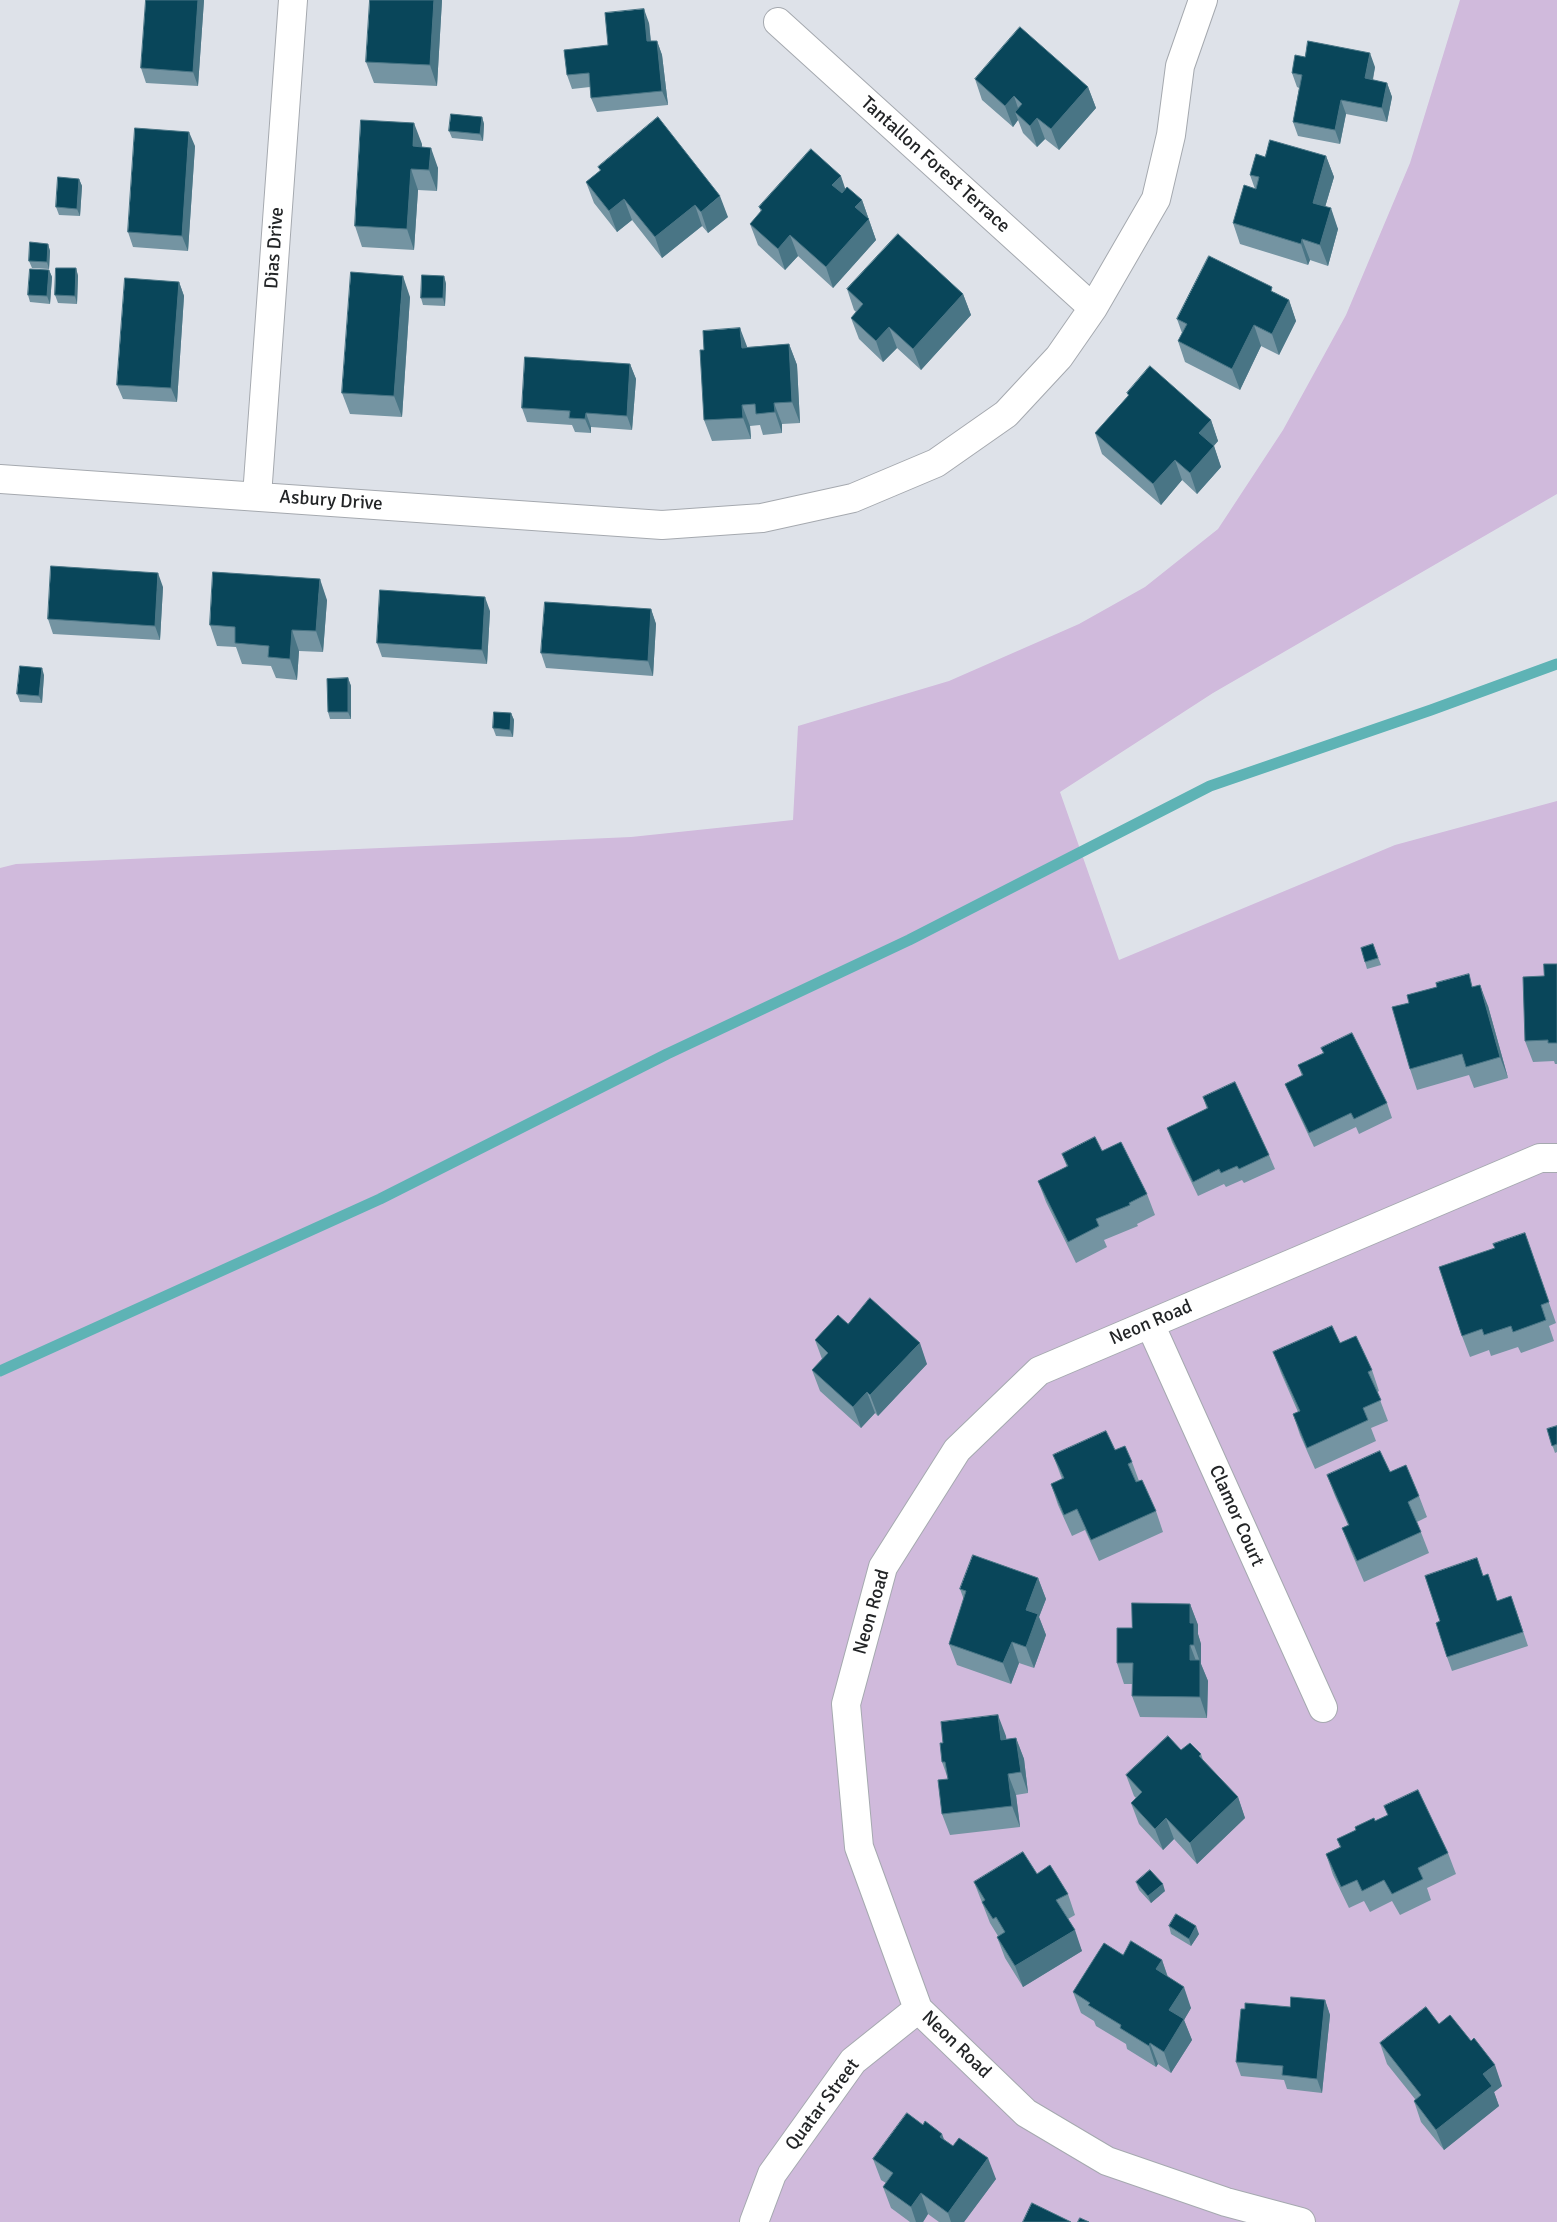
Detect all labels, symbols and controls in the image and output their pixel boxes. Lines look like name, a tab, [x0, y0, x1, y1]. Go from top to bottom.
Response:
street label: Tantallon Forest Terrace	[856, 92, 1014, 238]
street label: Dias Drive	[261, 206, 289, 290]
street label: Asbury Drive	[279, 486, 383, 516]
street label: Neon Road	[1106, 1295, 1196, 1351]
street label: Clamor Court	[1204, 1462, 1268, 1570]
street label: Neon Road	[849, 1567, 895, 1657]
street label: Neon Road	[917, 2006, 995, 2084]
street label: Quatar Street	[781, 2055, 865, 2155]

